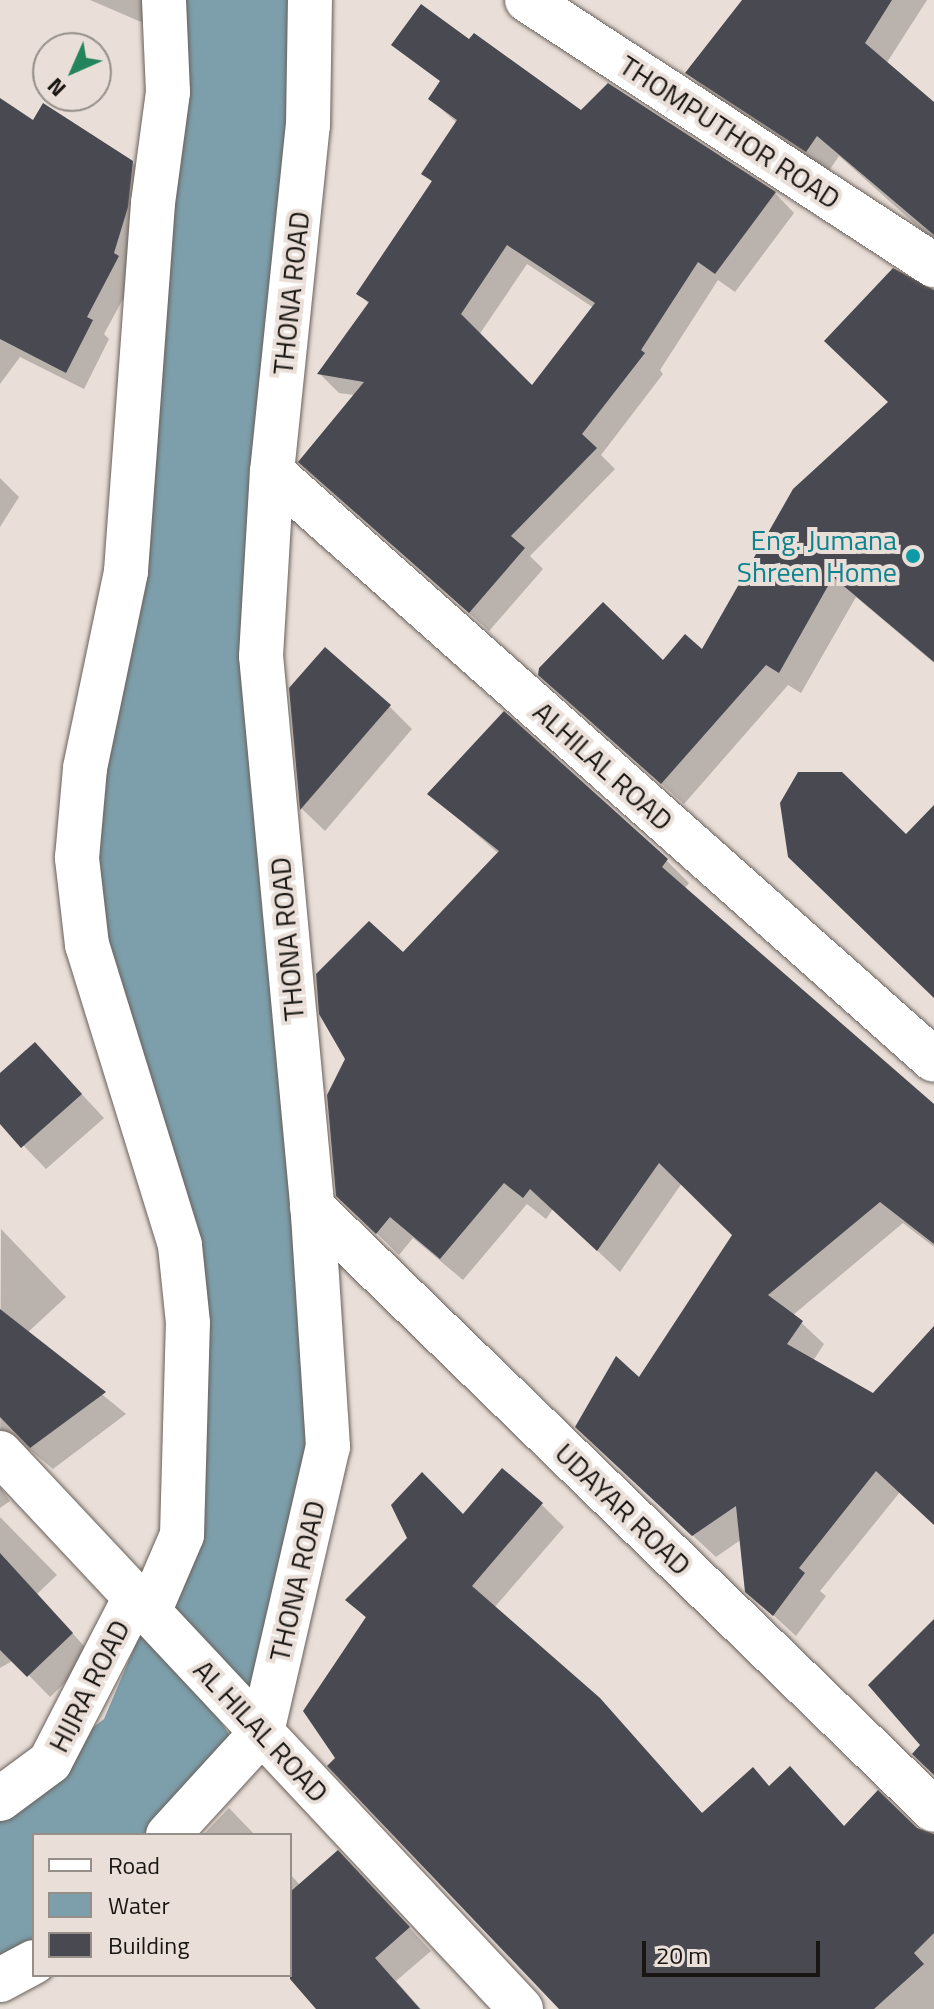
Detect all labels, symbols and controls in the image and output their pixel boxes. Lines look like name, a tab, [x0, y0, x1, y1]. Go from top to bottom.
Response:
north arrow	[32, 32, 112, 112]
street label: THOMPUTHOR ROAD	[614, 48, 846, 216]
text: N	[39, 70, 74, 105]
street label: THONA ROAD	[266, 210, 316, 376]
place label: Eng. Jumana Shreen Home	[737, 523, 897, 589]
marker: Eng. Jumana Shreen Home	[904, 547, 922, 565]
street label: ALHILAL ROAD	[526, 695, 680, 837]
street label: THONA ROAD	[263, 856, 311, 1022]
street label: UDAYAR ROAD	[548, 1436, 698, 1582]
street label: THONA ROAD	[262, 1497, 332, 1665]
street label: HIJRA ROAD	[41, 1614, 137, 1758]
street label: AL HILAL ROAD	[187, 1653, 335, 1809]
legend	[32, 1833, 292, 1977]
text: Road	[108, 1847, 160, 1883]
text: Water	[108, 1887, 170, 1923]
scale bar	[646, 1925, 824, 1975]
text: Building	[108, 1927, 190, 1963]
text: 20 m	[656, 1937, 708, 1973]

